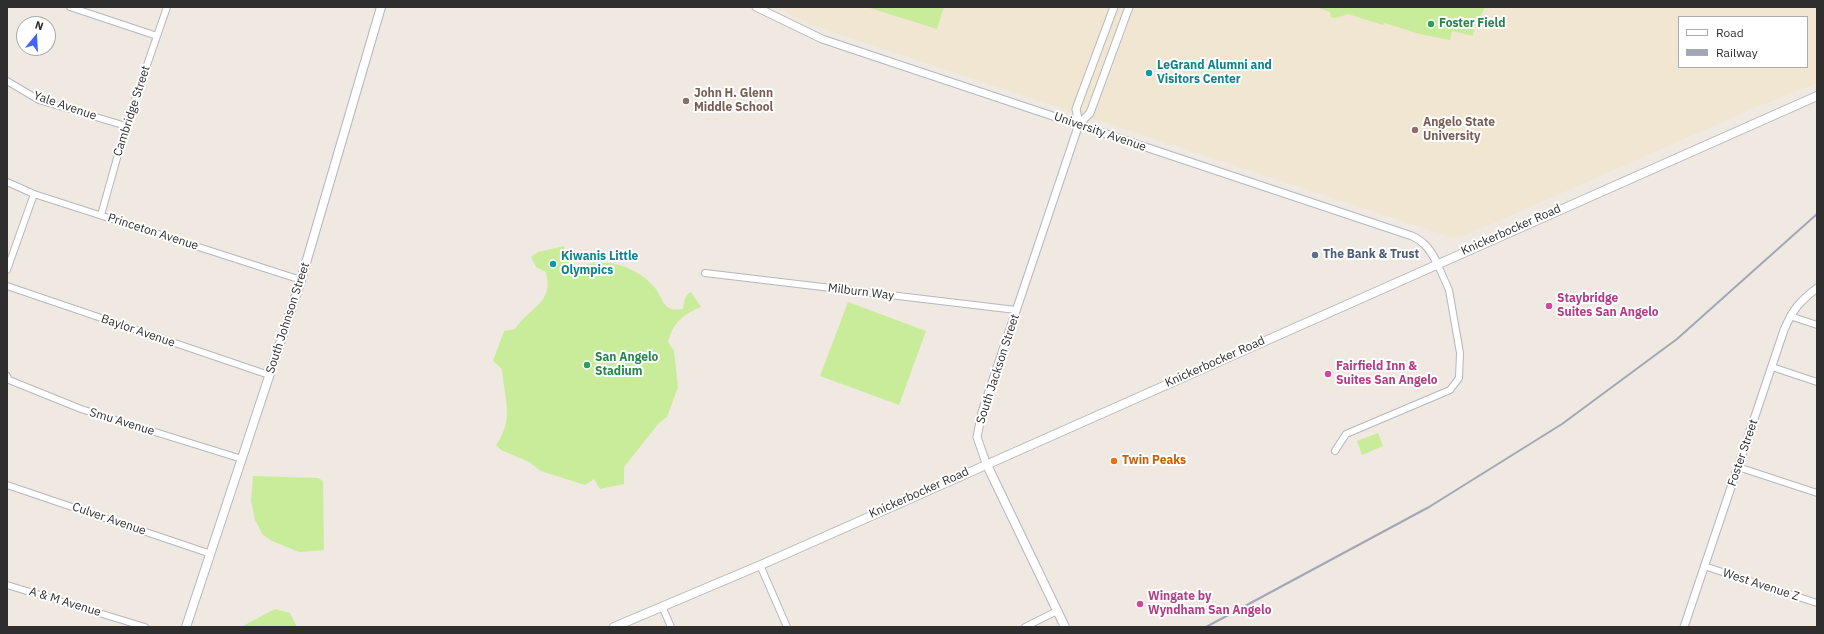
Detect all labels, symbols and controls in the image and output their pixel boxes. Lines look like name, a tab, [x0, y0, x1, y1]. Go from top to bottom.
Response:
north arrow	[16, 16, 56, 56]
legend	[1678, 16, 1808, 68]
place label: Foster Field	[1439, 17, 1505, 31]
text: N	[33, 18, 45, 33]
marker: Foster Field	[1426, 19, 1436, 29]
text: Road	[1716, 25, 1744, 40]
text: Railway	[1716, 45, 1758, 60]
place label: LeGrand Alumni and Visitors Center	[1157, 59, 1272, 87]
street label: Cambridge Street	[111, 64, 153, 158]
marker: LeGrand Alumni and Visitors Center	[1144, 68, 1154, 78]
place label: John H. Glenn Middle School	[694, 87, 773, 115]
street label: Yale Avenue	[32, 89, 98, 123]
marker: John H. Glenn Middle School	[681, 96, 691, 106]
street label: University Avenue	[1052, 109, 1148, 155]
place label: Angelo State University	[1423, 116, 1495, 144]
marker: Angelo State University	[1410, 125, 1420, 135]
street label: Knickerbocker Road	[1459, 202, 1563, 258]
street label: Princeton Avenue	[106, 211, 200, 253]
place label: The Bank & Trust	[1323, 248, 1419, 262]
place label: Kiwanis Little Olympics	[561, 250, 638, 278]
marker: The Bank & Trust	[1310, 250, 1320, 260]
marker: Kiwanis Little Olympics	[548, 259, 558, 269]
street label: South Johnson Street	[263, 261, 313, 375]
street label: Milburn Way	[827, 281, 895, 303]
place label: Staybridge Suites San Angelo	[1557, 292, 1659, 320]
marker: Staybridge Suites San Angelo	[1544, 301, 1554, 311]
street label: Baylor Avenue	[99, 312, 177, 350]
street label: South Jackson Street	[973, 312, 1023, 426]
street label: Knickerbocker Road	[1163, 334, 1267, 390]
place label: San Angelo Stadium	[595, 351, 658, 379]
marker: San Angelo Stadium	[582, 360, 592, 370]
place label: Fairfield Inn & Suites San Angelo	[1336, 360, 1438, 388]
marker: Fairfield Inn & Suites San Angelo	[1323, 369, 1333, 379]
street label: Smu Avenue	[88, 405, 156, 439]
street label: Foster Street	[1725, 418, 1761, 488]
place label: Twin Peaks	[1122, 454, 1186, 468]
marker: Twin Peaks	[1109, 456, 1119, 466]
street label: Knickerbocker Road	[867, 465, 971, 521]
street label: Culver Avenue	[70, 500, 148, 538]
street label: West Avenue Z	[1721, 566, 1801, 604]
street label: A & M Avenue	[27, 584, 103, 620]
place label: Wingate by Wyndham San Angelo	[1148, 590, 1271, 618]
marker: Wingate by Wyndham San Angelo	[1135, 599, 1145, 609]

